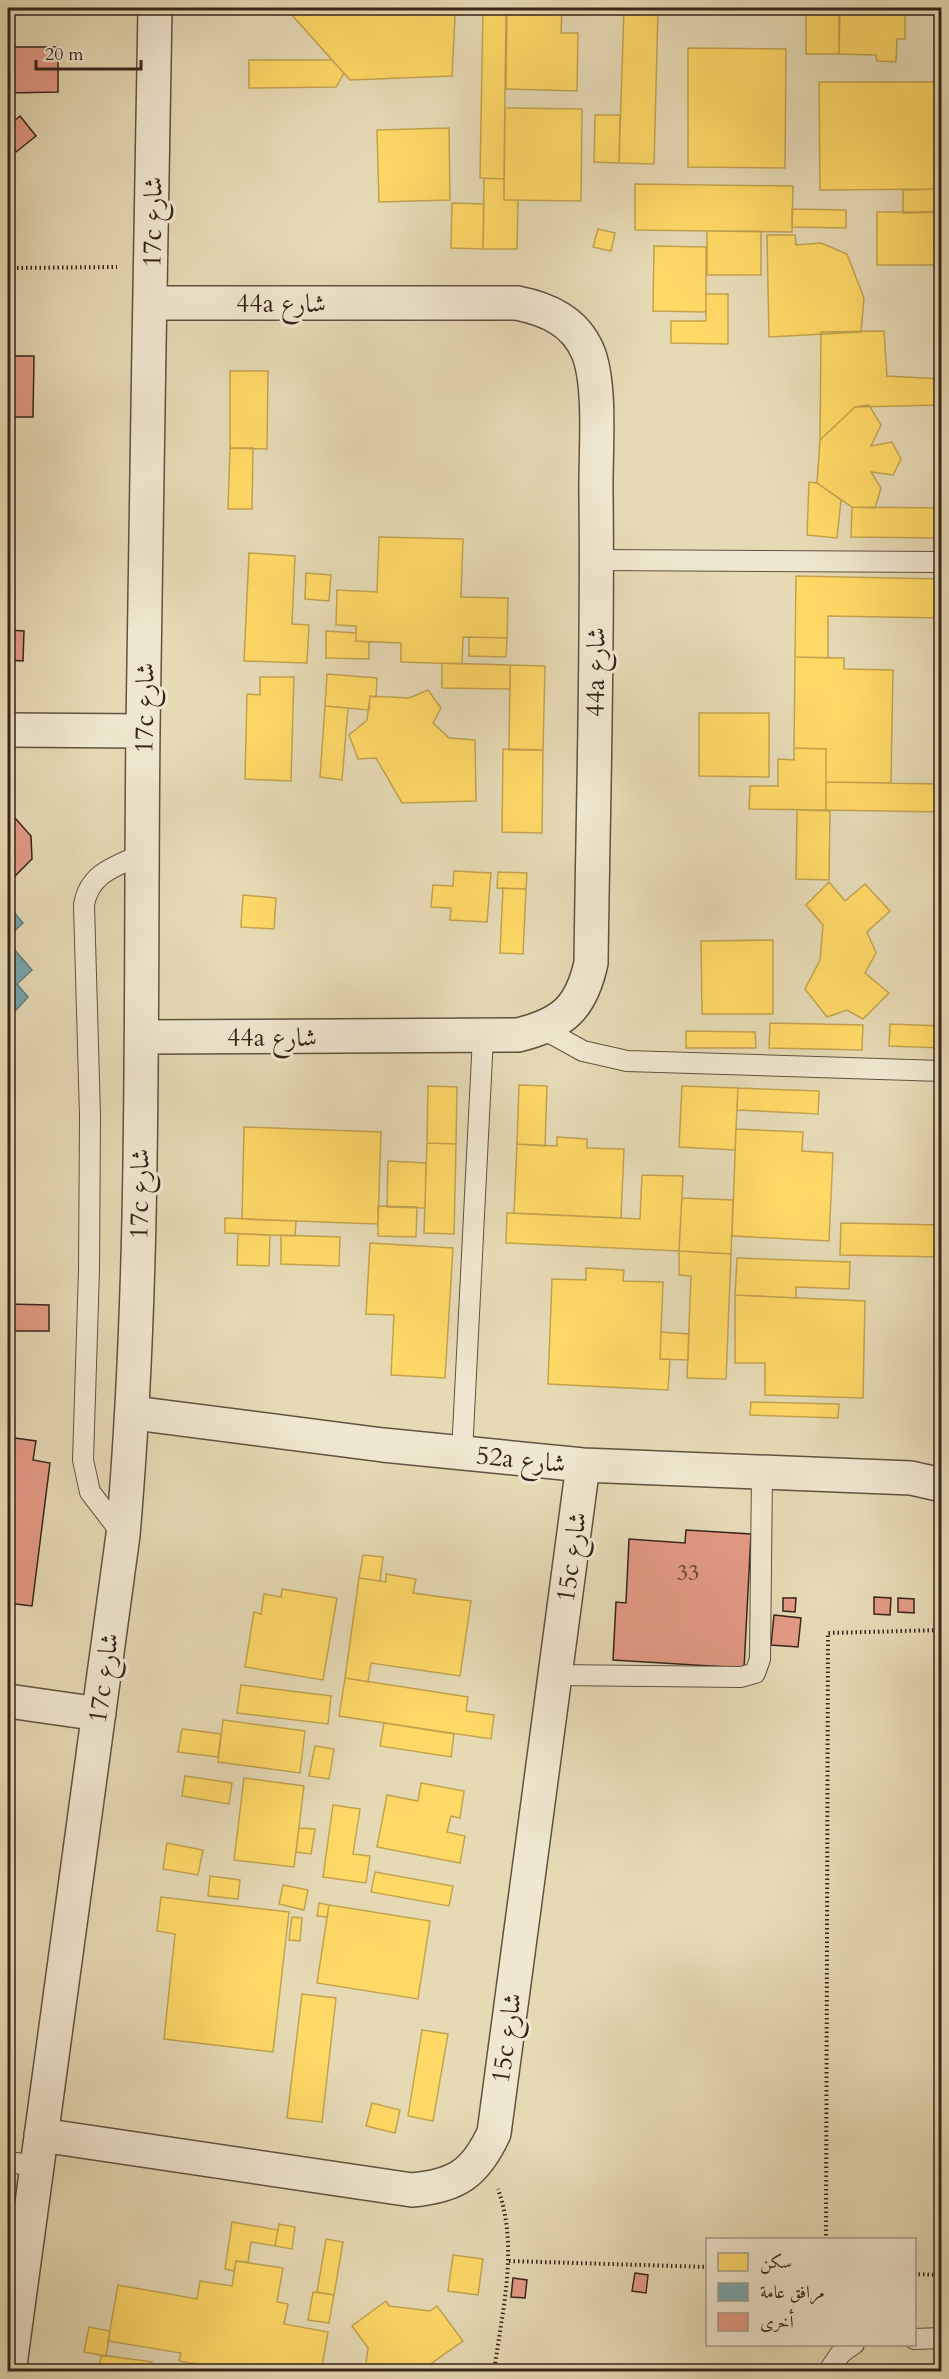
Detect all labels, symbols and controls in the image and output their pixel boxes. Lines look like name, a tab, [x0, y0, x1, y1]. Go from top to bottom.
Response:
scale bar	[36, 33, 141, 71]
text: 20 m	[45, 42, 84, 67]
street label: 17c شارع	[134, 176, 175, 268]
street label: 44a شارع	[236, 286, 326, 325]
street label: 44a شارع	[577, 627, 618, 717]
street label: 17c شارع	[126, 662, 167, 754]
street label: 44a شارع	[227, 1020, 317, 1059]
street label: 17c شارع	[121, 1148, 162, 1240]
street label: 52a شارع	[474, 1437, 568, 1486]
street label: 15c شارع	[548, 1510, 599, 1605]
house number: 33	[677, 1558, 699, 1588]
street label: 17c شارع	[80, 1631, 131, 1726]
street label: 15c شارع	[483, 1991, 534, 2086]
legend	[706, 2238, 916, 2346]
text: سكن	[760, 2250, 792, 2275]
text: مرافق عامة	[760, 2280, 825, 2305]
text: أخرى	[760, 2309, 795, 2335]

